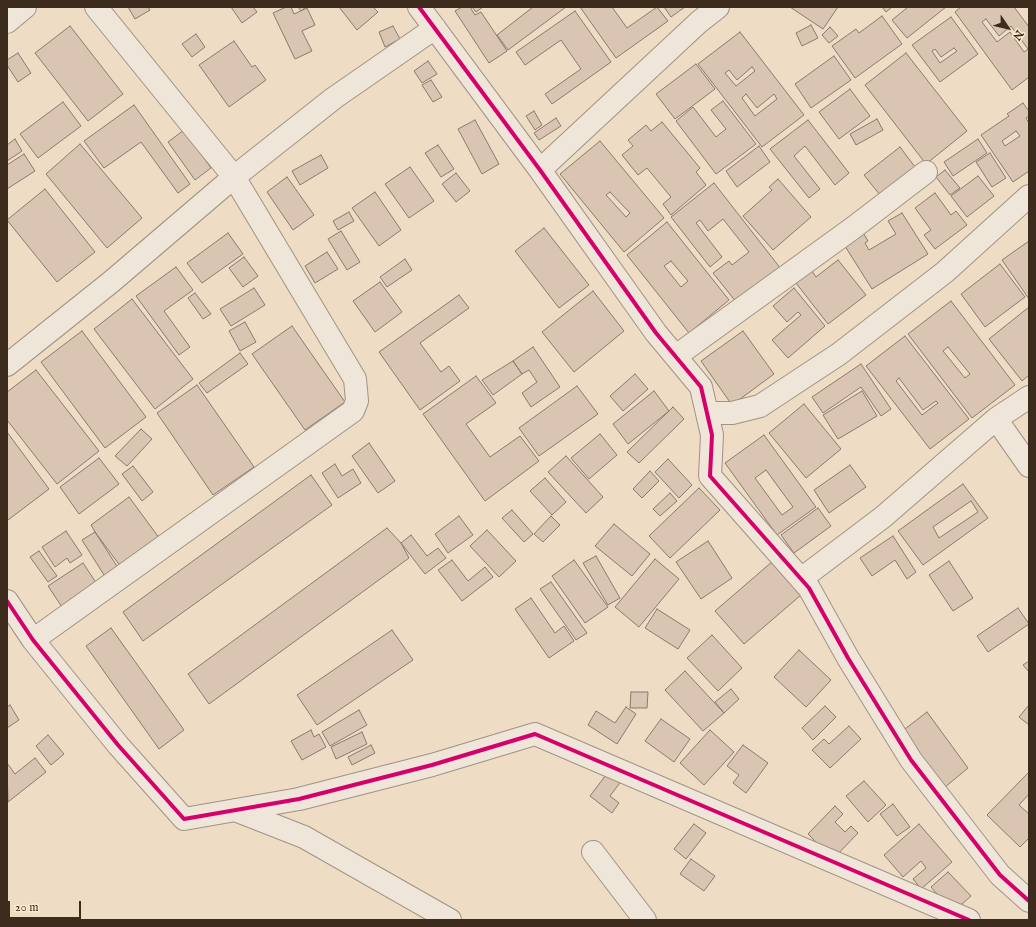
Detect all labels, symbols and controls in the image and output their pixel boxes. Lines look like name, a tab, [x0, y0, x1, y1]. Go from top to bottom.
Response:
north arrow	[988, 8, 1028, 48]
text: N	[1009, 27, 1026, 43]
scale bar	[10, 893, 83, 919]
text: 20 m	[15, 900, 38, 915]

